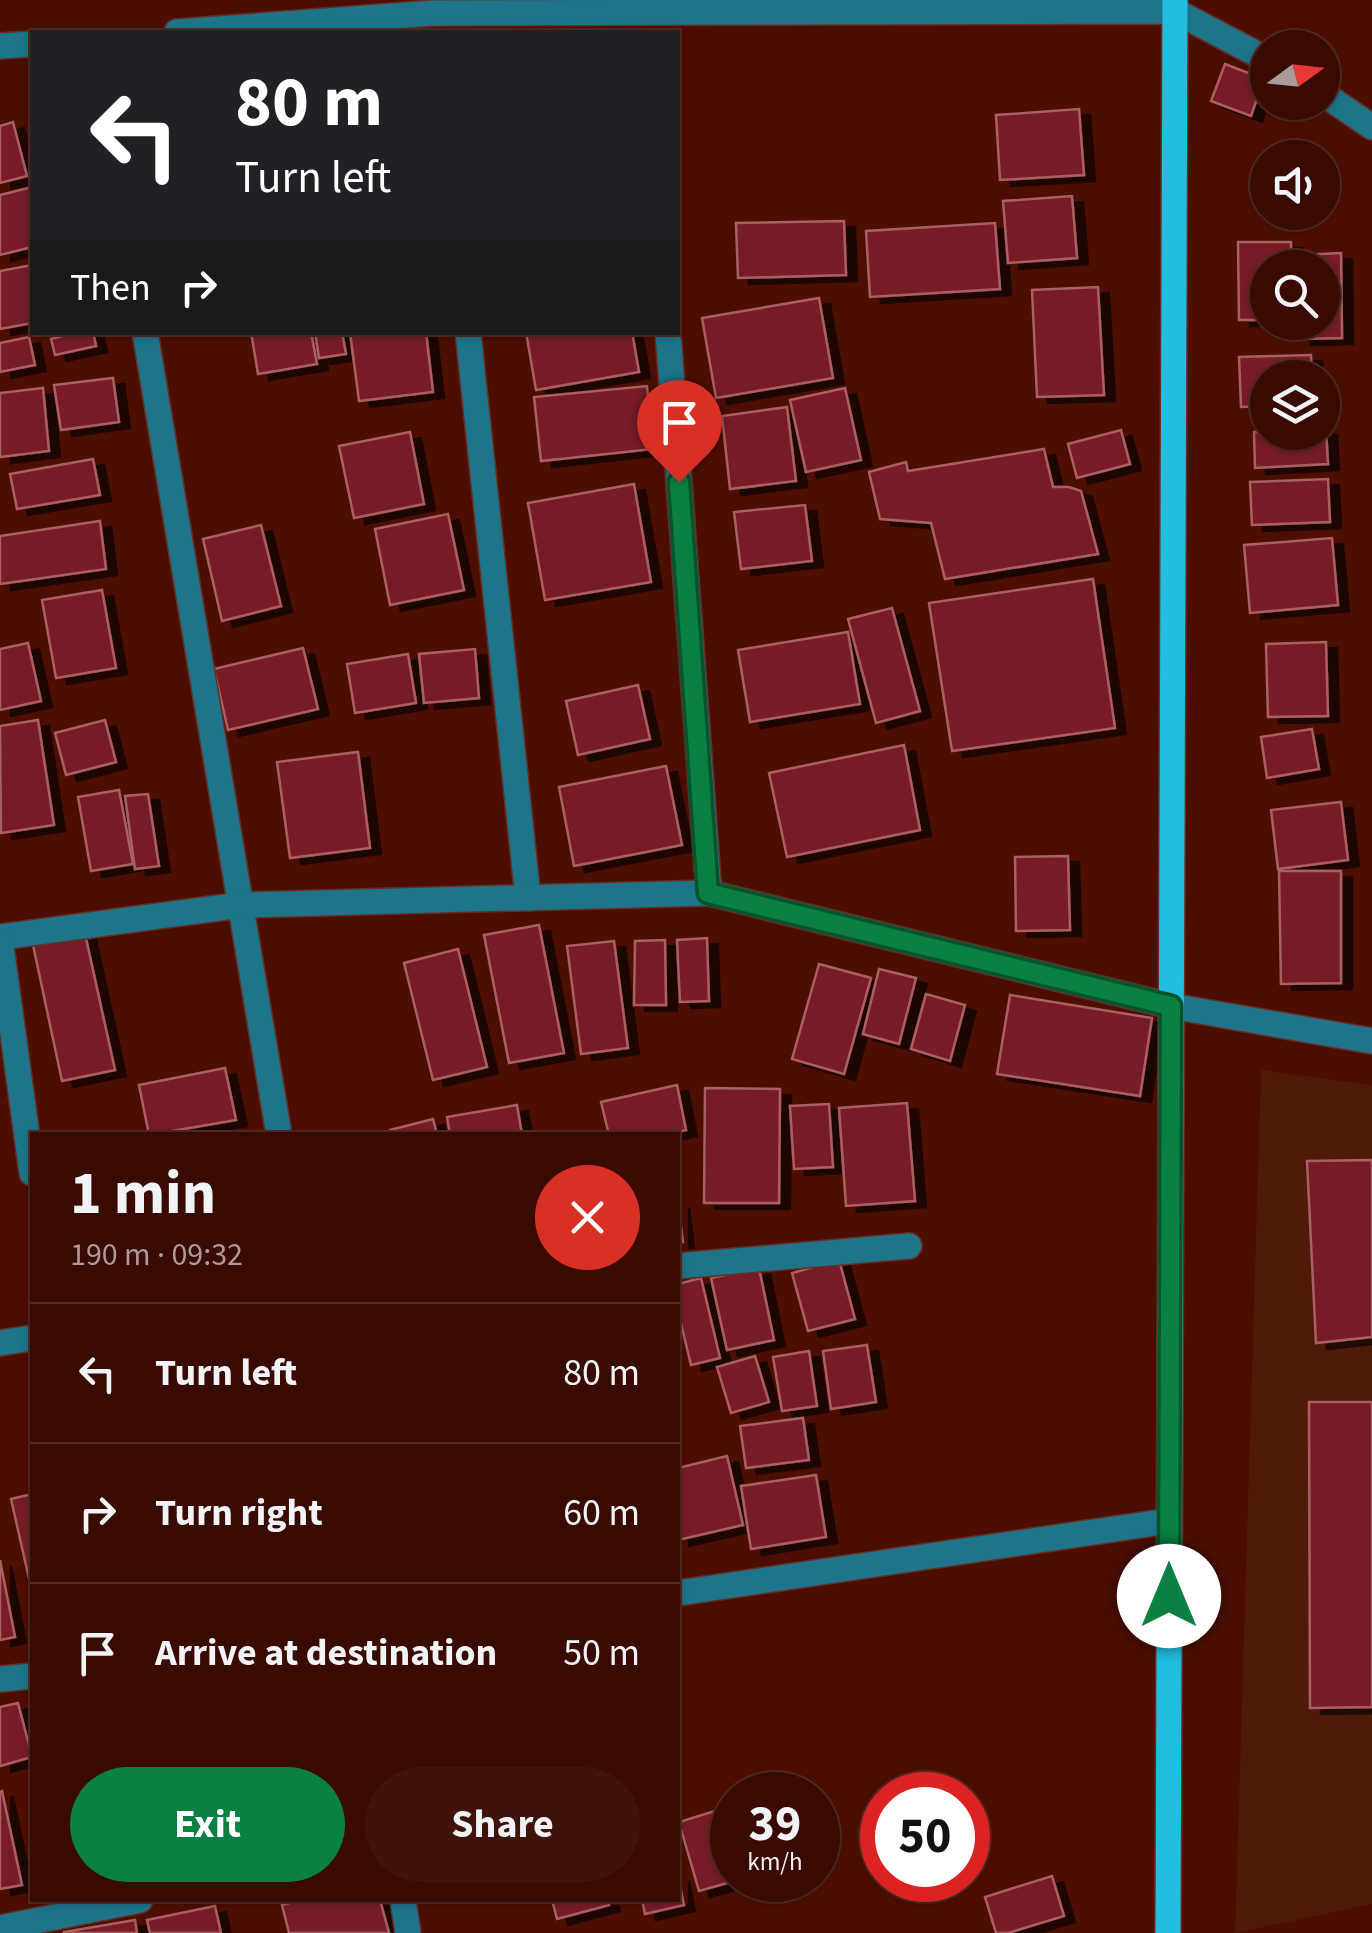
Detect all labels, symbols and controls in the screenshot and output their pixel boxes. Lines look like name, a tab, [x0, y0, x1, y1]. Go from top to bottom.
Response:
north arrow	[1250, 30, 1340, 120]
map controls	[1250, 30, 1340, 450]
text: 80 m	[235, 53, 383, 153]
icon: left	[70, 70, 200, 200]
button: sound	[1250, 140, 1340, 230]
text: Turn left	[235, 146, 391, 210]
button: search	[1250, 250, 1340, 340]
icon: right	[171, 260, 226, 315]
text: Then	[70, 261, 151, 315]
button: layers	[1250, 360, 1340, 450]
pin	[637, 380, 722, 483]
icon: arrive	[652, 395, 707, 450]
text: 1 min	[70, 1152, 216, 1237]
button: close	[535, 1165, 640, 1270]
text: 190 m · 09:32	[70, 1232, 243, 1278]
icon: left	[70, 1346, 125, 1401]
text: Turn left	[155, 1346, 297, 1400]
text: 80 m	[563, 1346, 640, 1400]
icon: right	[70, 1486, 125, 1541]
text: Turn right	[155, 1486, 323, 1540]
text: 60 m	[563, 1486, 640, 1540]
position arrow	[1117, 1544, 1221, 1648]
icon: arrive	[70, 1626, 125, 1681]
text: Arrive at destination	[155, 1626, 497, 1680]
text: 50 m	[563, 1626, 640, 1680]
button: Exit	[70, 1767, 345, 1882]
button: Share	[365, 1767, 640, 1882]
speed limit sign: 50	[860, 1772, 990, 1902]
text: 39	[749, 1789, 801, 1860]
text: km/h	[747, 1844, 803, 1880]

